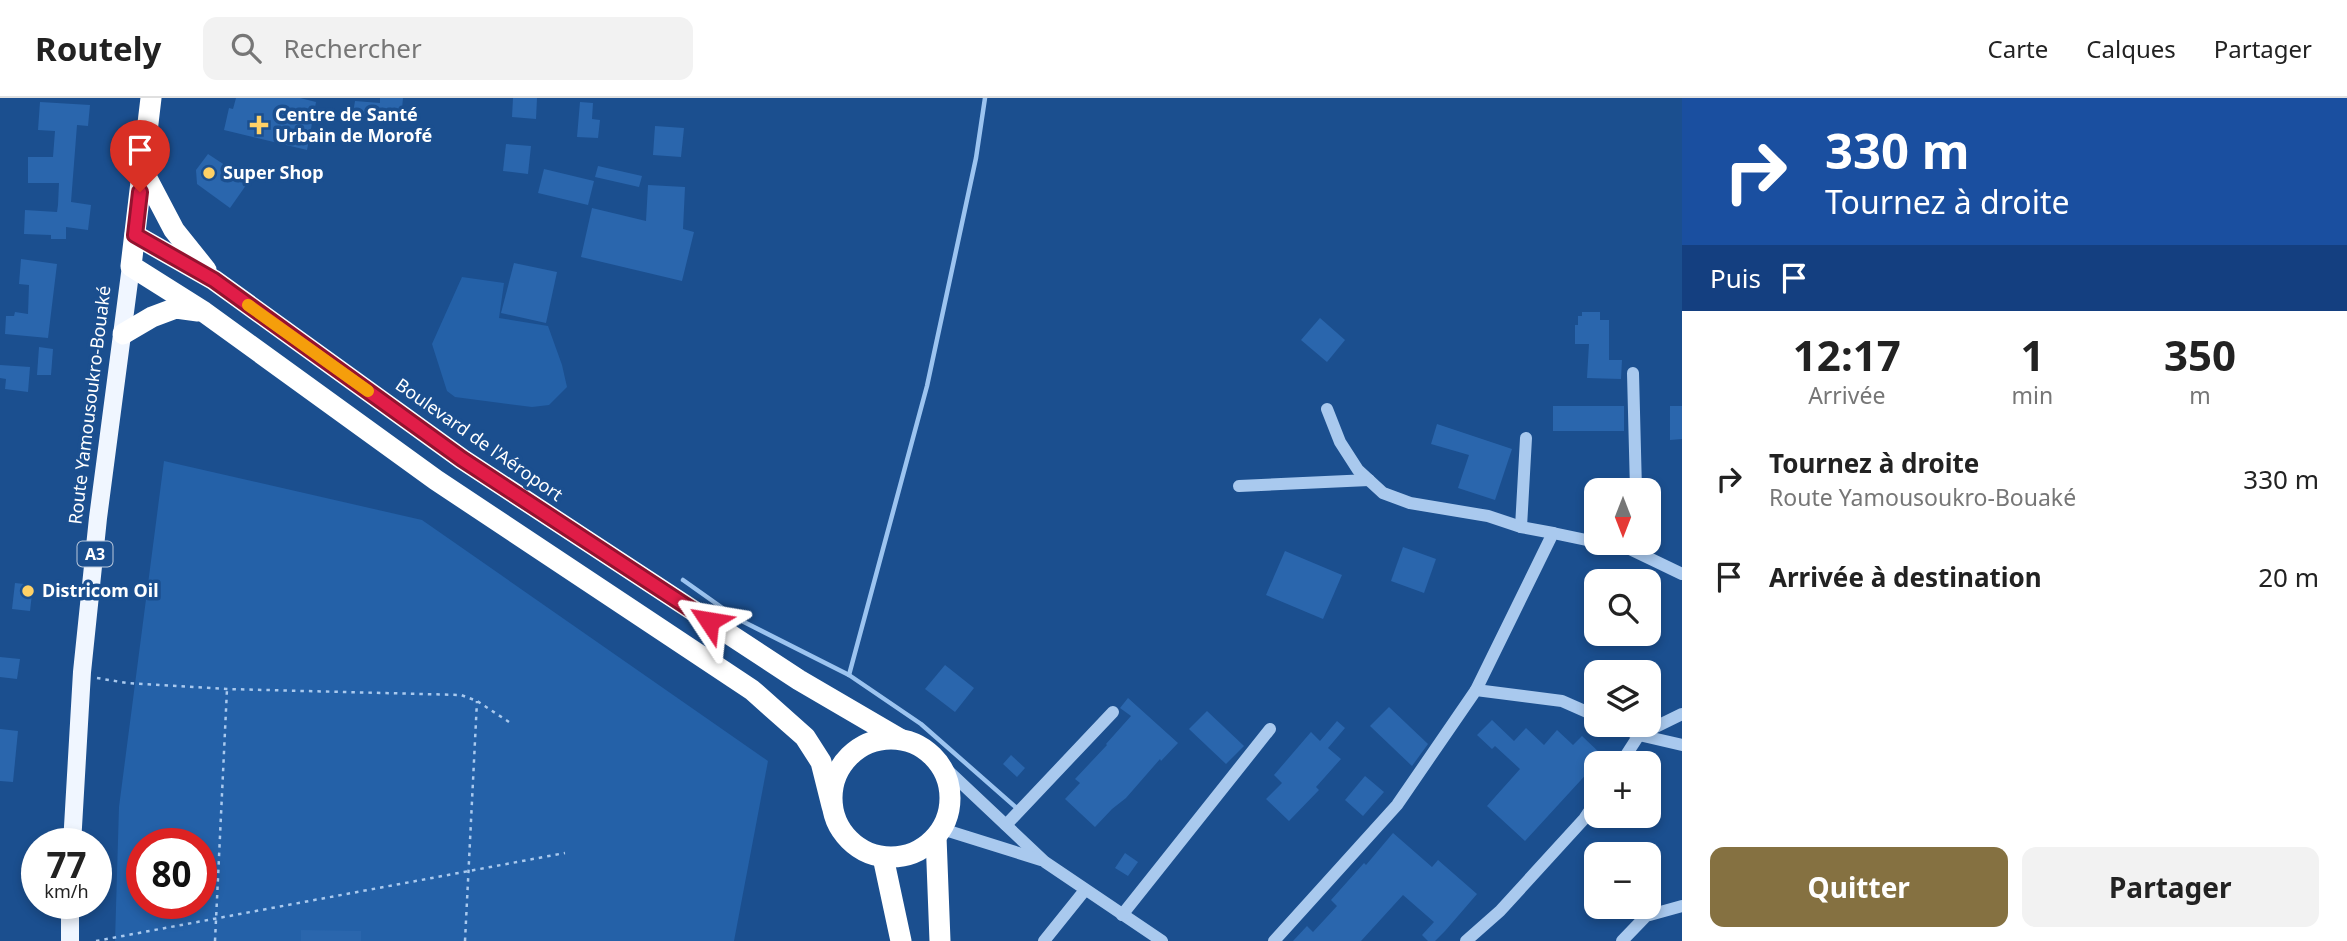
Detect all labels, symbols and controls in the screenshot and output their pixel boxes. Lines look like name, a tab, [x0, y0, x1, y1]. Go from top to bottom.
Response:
search box	[203, 17, 693, 80]
text: Routely	[35, 26, 161, 71]
icon: search	[227, 29, 265, 67]
text: Rechercher	[283, 30, 422, 66]
text: Carte	[1988, 32, 2048, 65]
text: Calques	[2086, 32, 2176, 65]
text: Partager	[2214, 32, 2312, 65]
place label: Centre de Santé Urbain de Morofé	[275, 102, 432, 147]
marker: Centre de Santé Urbain de Morofé	[249, 115, 269, 135]
text: 330 m	[1825, 117, 1970, 183]
pin	[110, 120, 170, 192]
icon: right	[1710, 126, 1801, 217]
icon: arrive	[121, 131, 159, 169]
place label: Super Shop	[223, 160, 324, 184]
marker: Super Shop	[201, 165, 217, 181]
text: Tournez à droite	[1825, 180, 2070, 223]
icon: arrive	[1775, 259, 1813, 297]
text: Puis	[1710, 260, 1761, 296]
street label: Route Yamousoukro-Bouaké	[62, 284, 116, 526]
text: 12:17	[1793, 326, 1901, 383]
text: 1	[2020, 326, 2044, 383]
text: 350	[2164, 326, 2236, 383]
street label: Boulevard de l'Aéroport	[391, 372, 568, 506]
text: Arrivée	[1808, 379, 1885, 411]
text: min	[2012, 379, 2053, 411]
text: m	[2189, 379, 2211, 411]
text: Tournez à droite	[1769, 445, 1979, 481]
icon: right	[1710, 460, 1748, 498]
text: 330 m	[2243, 461, 2319, 497]
north arrow	[1584, 478, 1661, 555]
map controls	[1584, 478, 1661, 919]
text: Route Yamousoukro-Bouaké	[1769, 481, 2076, 513]
road number: A3	[78, 542, 112, 566]
icon: arrive	[1710, 558, 1748, 596]
text: Arrivée à destination	[1769, 559, 2042, 595]
text: 20 m	[2258, 559, 2319, 595]
button: search	[1584, 569, 1661, 646]
place label: Districom Oil	[42, 578, 159, 602]
marker: Districom Oil	[20, 583, 36, 599]
position arrow	[672, 584, 746, 658]
button: layers	[1584, 660, 1661, 737]
button: +	[1584, 751, 1661, 828]
speed limit sign: 80	[126, 828, 217, 919]
text: 77	[46, 841, 87, 888]
button: −	[1584, 842, 1661, 919]
button: Quitter	[1710, 847, 2008, 927]
button: Partager	[2022, 847, 2319, 927]
text: km/h	[44, 879, 89, 903]

